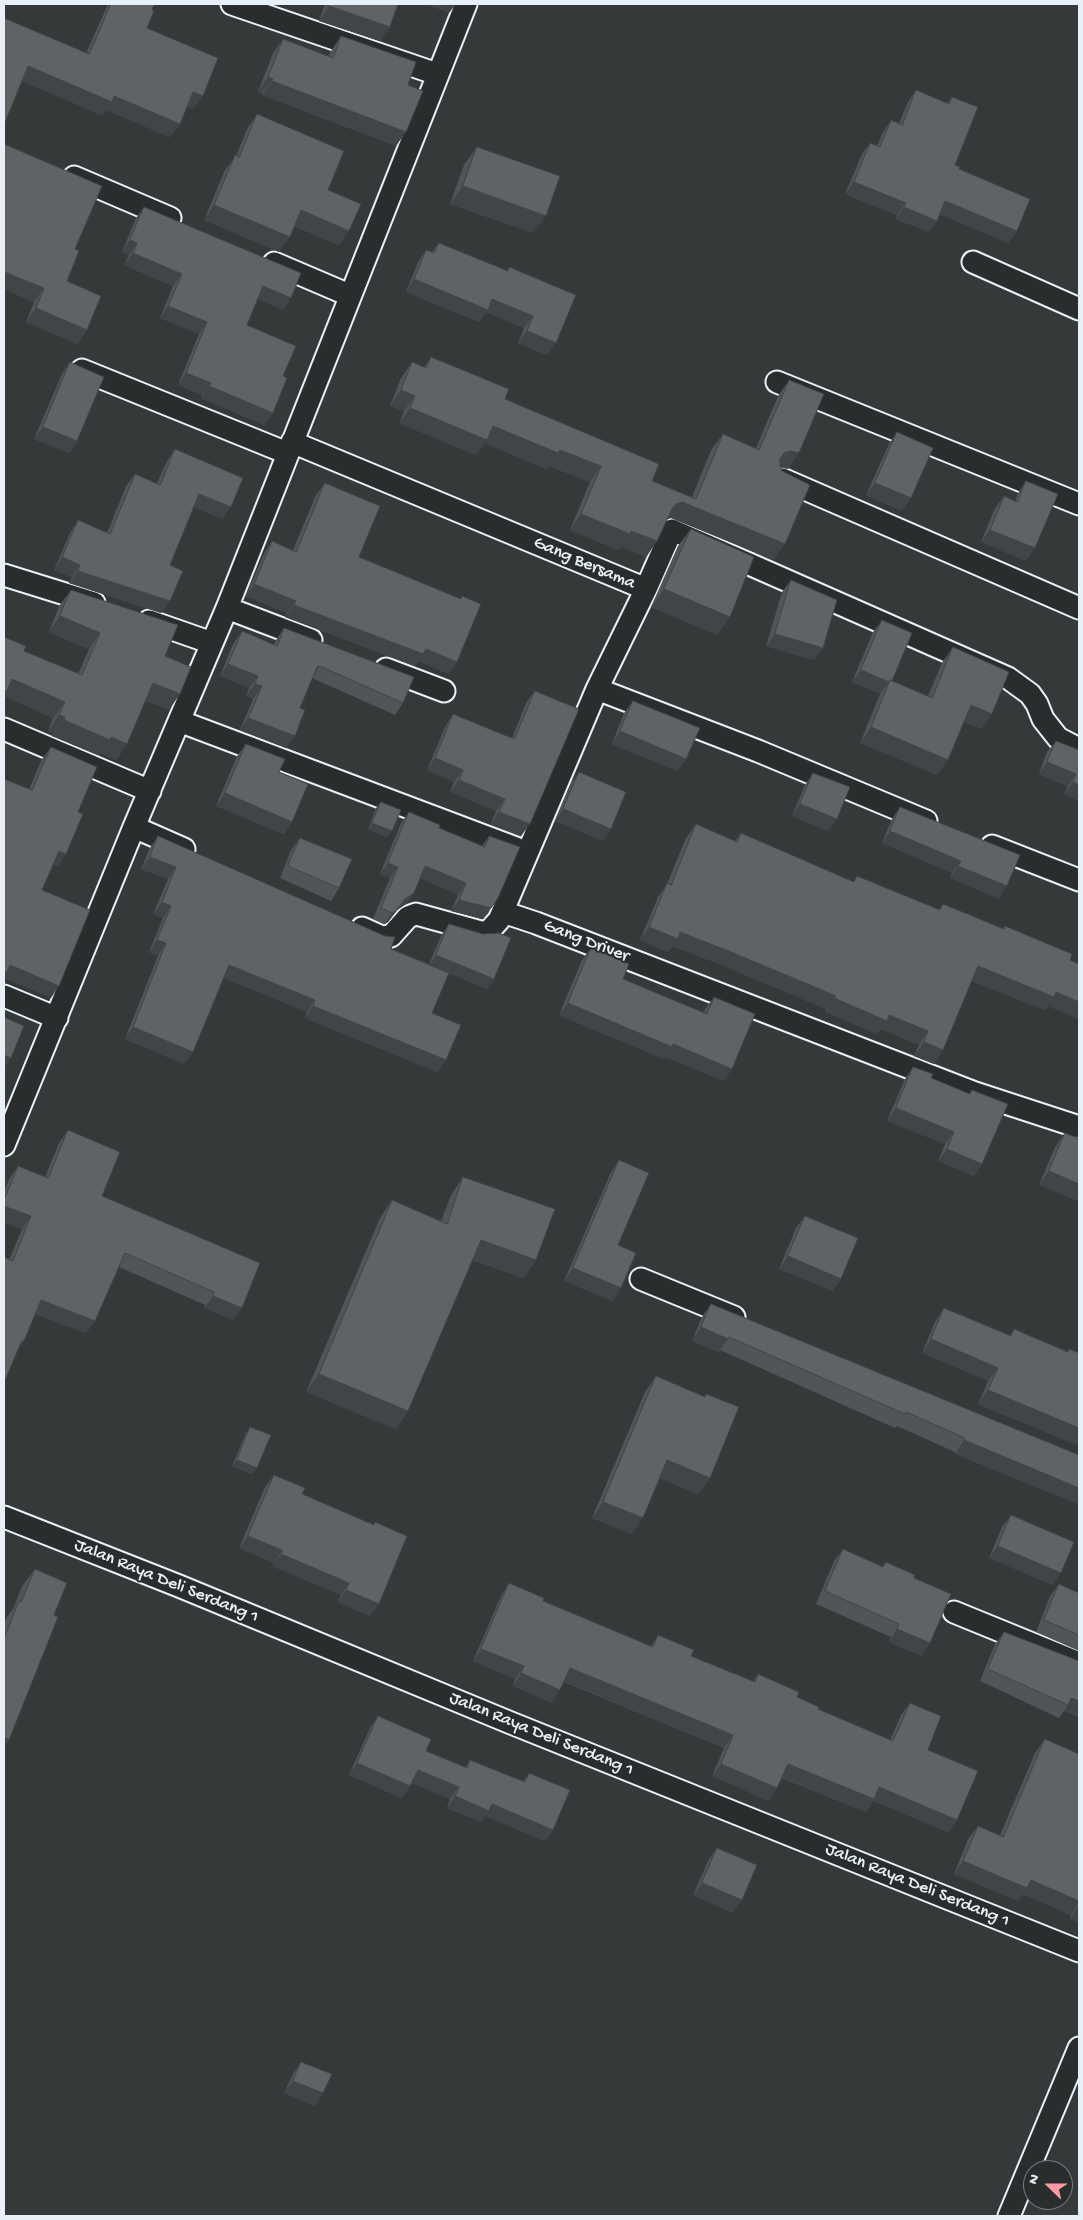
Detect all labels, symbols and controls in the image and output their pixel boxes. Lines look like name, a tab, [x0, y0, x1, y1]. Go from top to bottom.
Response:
street label: Gang Bersama	[530, 533, 638, 595]
street label: Gang Driver	[540, 916, 632, 968]
street label: Jalan Raya Deli Serdang 1	[71, 1535, 261, 1629]
street label: Jalan Raya Deli Serdang 1	[446, 1688, 636, 1782]
street label: Jalan Raya Deli Serdang 1	[822, 1839, 1012, 1933]
north arrow	[1023, 2160, 1073, 2210]
text: N	[1025, 2172, 1044, 2187]

